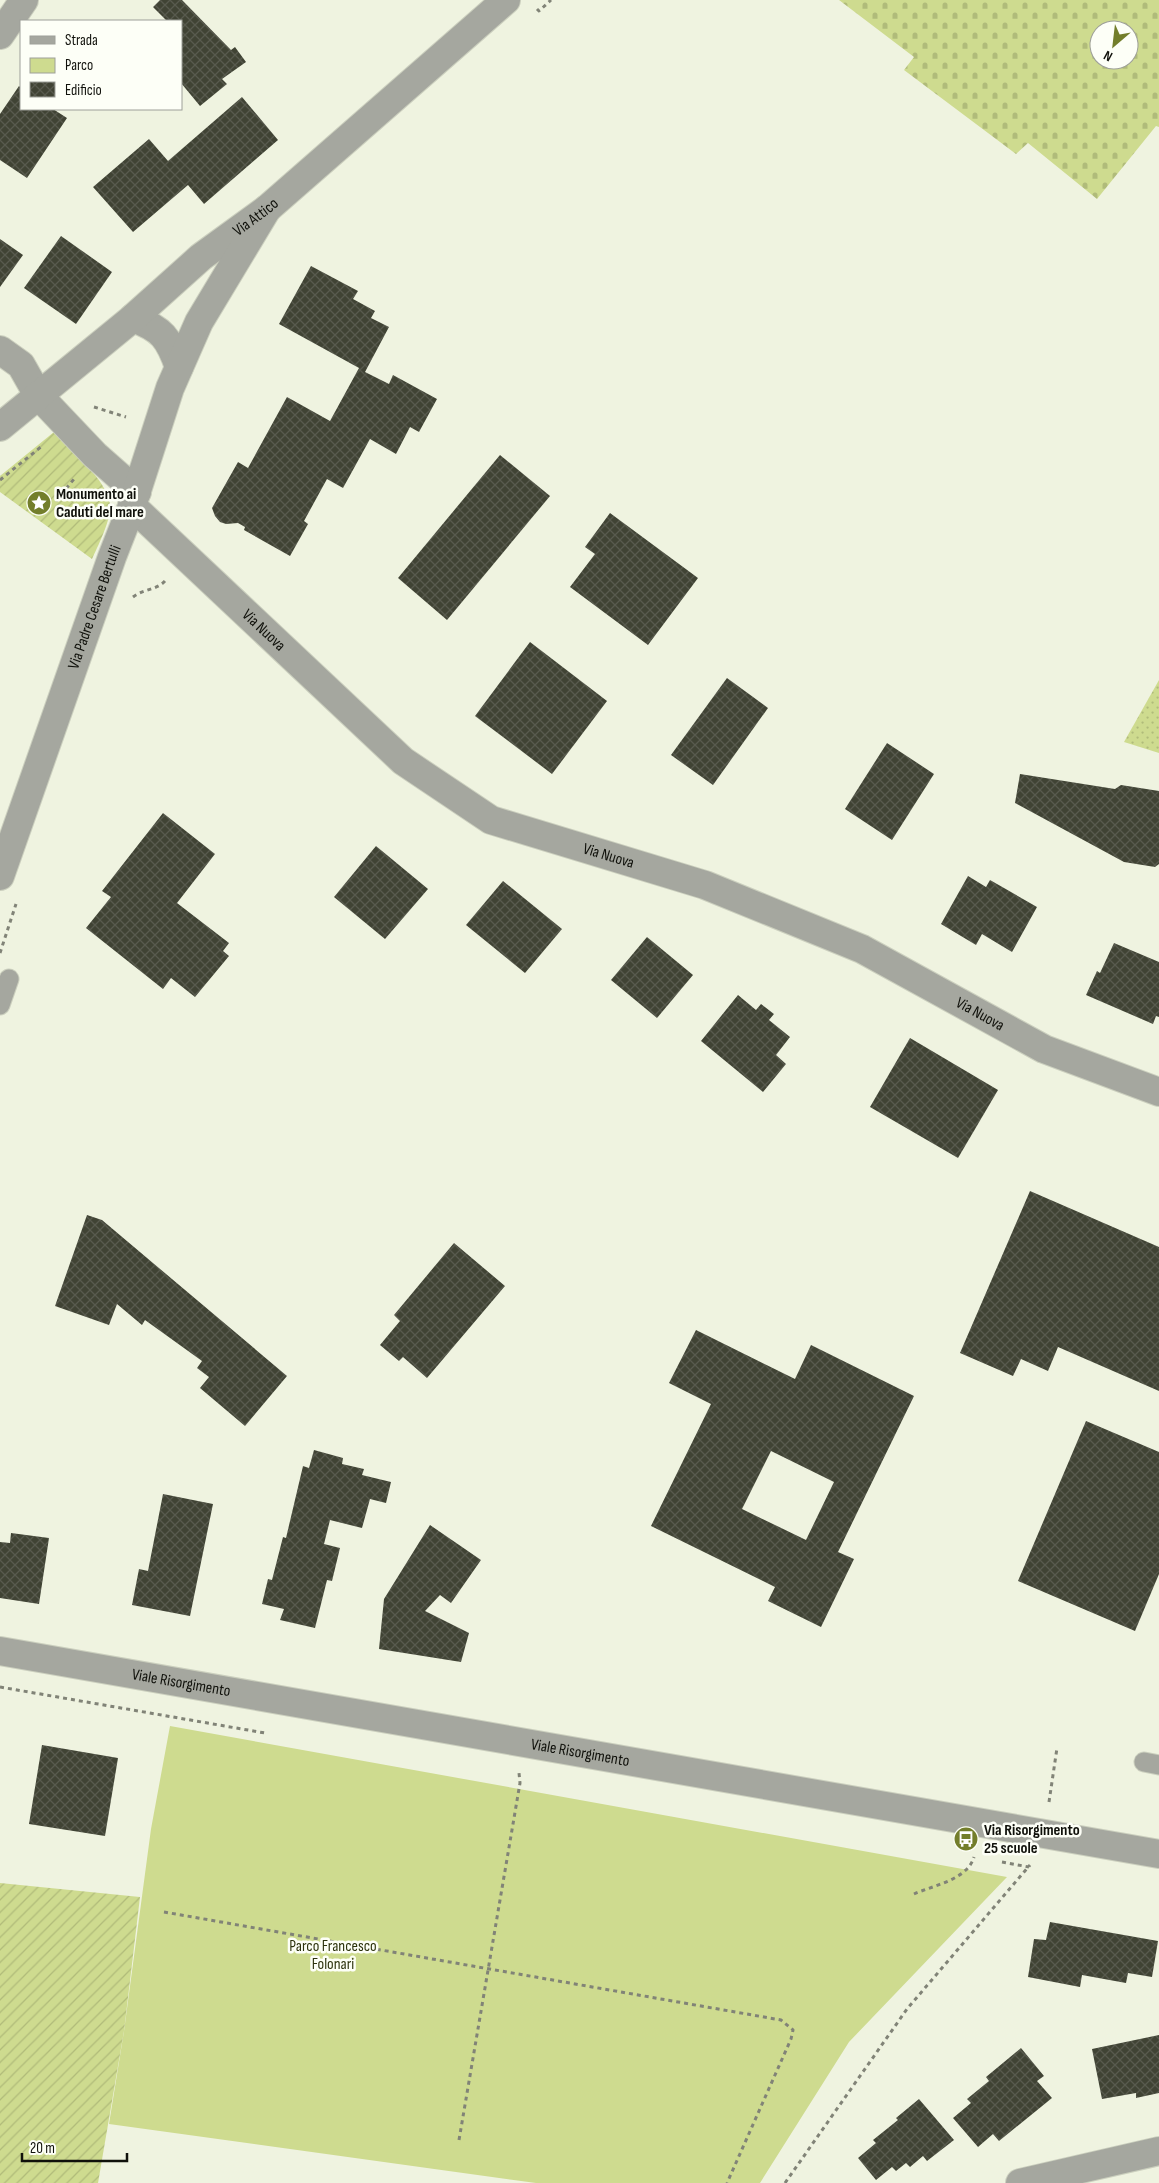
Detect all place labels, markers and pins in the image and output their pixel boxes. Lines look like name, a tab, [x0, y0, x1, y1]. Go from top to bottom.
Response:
place label: Monumento ai Caduti del mare	[56, 485, 144, 522]
place icon: Monumento ai Caduti del mare	[26, 490, 52, 516]
place label: Via Risorgimento 25 scuole	[984, 1821, 1080, 1858]
bus stop icon: Via Risorgimento 25 scuole	[953, 1826, 979, 1852]

